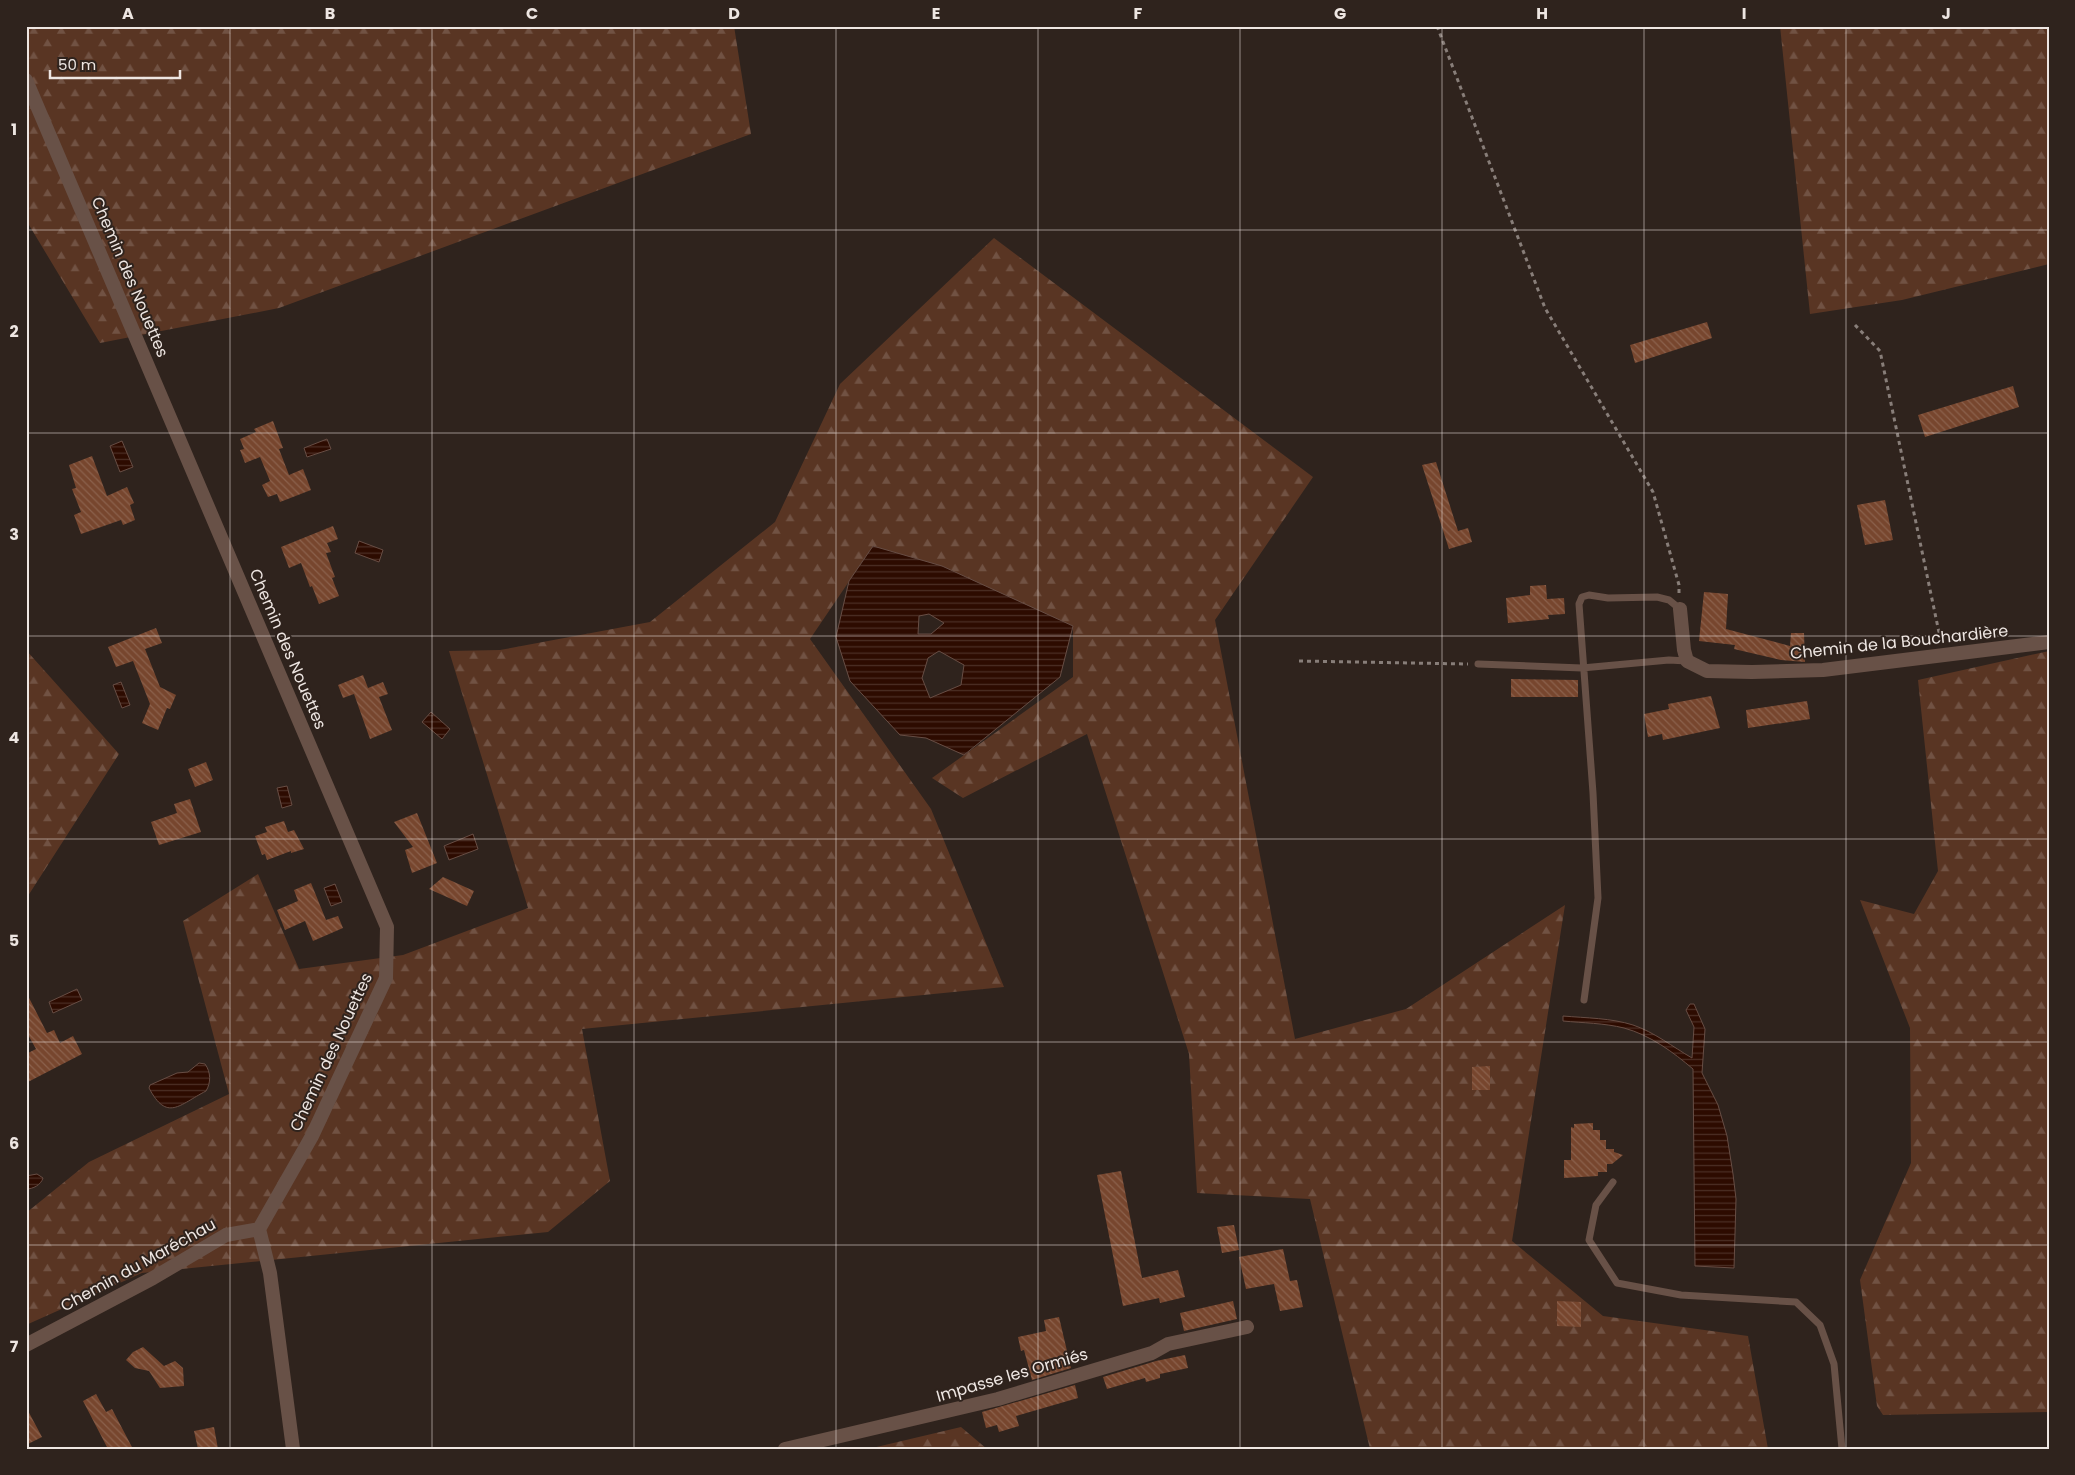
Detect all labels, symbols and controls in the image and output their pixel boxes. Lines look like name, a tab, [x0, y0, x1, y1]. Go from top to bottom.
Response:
text: A	[122, 2, 134, 25]
text: B	[325, 2, 335, 25]
text: C	[526, 2, 538, 25]
text: D	[728, 2, 740, 25]
text: E	[932, 2, 940, 25]
text: F	[1134, 2, 1143, 25]
text: G	[1334, 2, 1346, 25]
text: H	[1536, 2, 1548, 25]
text: I	[1742, 2, 1746, 25]
text: J	[1941, 2, 1951, 25]
scale bar	[50, 48, 180, 80]
text: 50 m	[58, 54, 96, 75]
text: 1	[11, 118, 17, 141]
street label: Chemin des Nouettes	[86, 193, 174, 361]
text: 2	[9, 320, 19, 343]
text: 3	[9, 523, 19, 546]
street label: Chemin des Nouettes	[244, 565, 332, 733]
street label: Chemin de la Bouchardière	[1789, 619, 2009, 665]
text: 4	[9, 726, 20, 749]
text: 5	[9, 929, 19, 952]
street label: Chemin des Nouettes	[284, 969, 378, 1135]
text: 6	[9, 1132, 19, 1155]
street label: Chemin du Maréchau	[56, 1213, 220, 1317]
text: 7	[10, 1335, 19, 1358]
street label: Impasse les Ormiés	[934, 1342, 1090, 1408]

